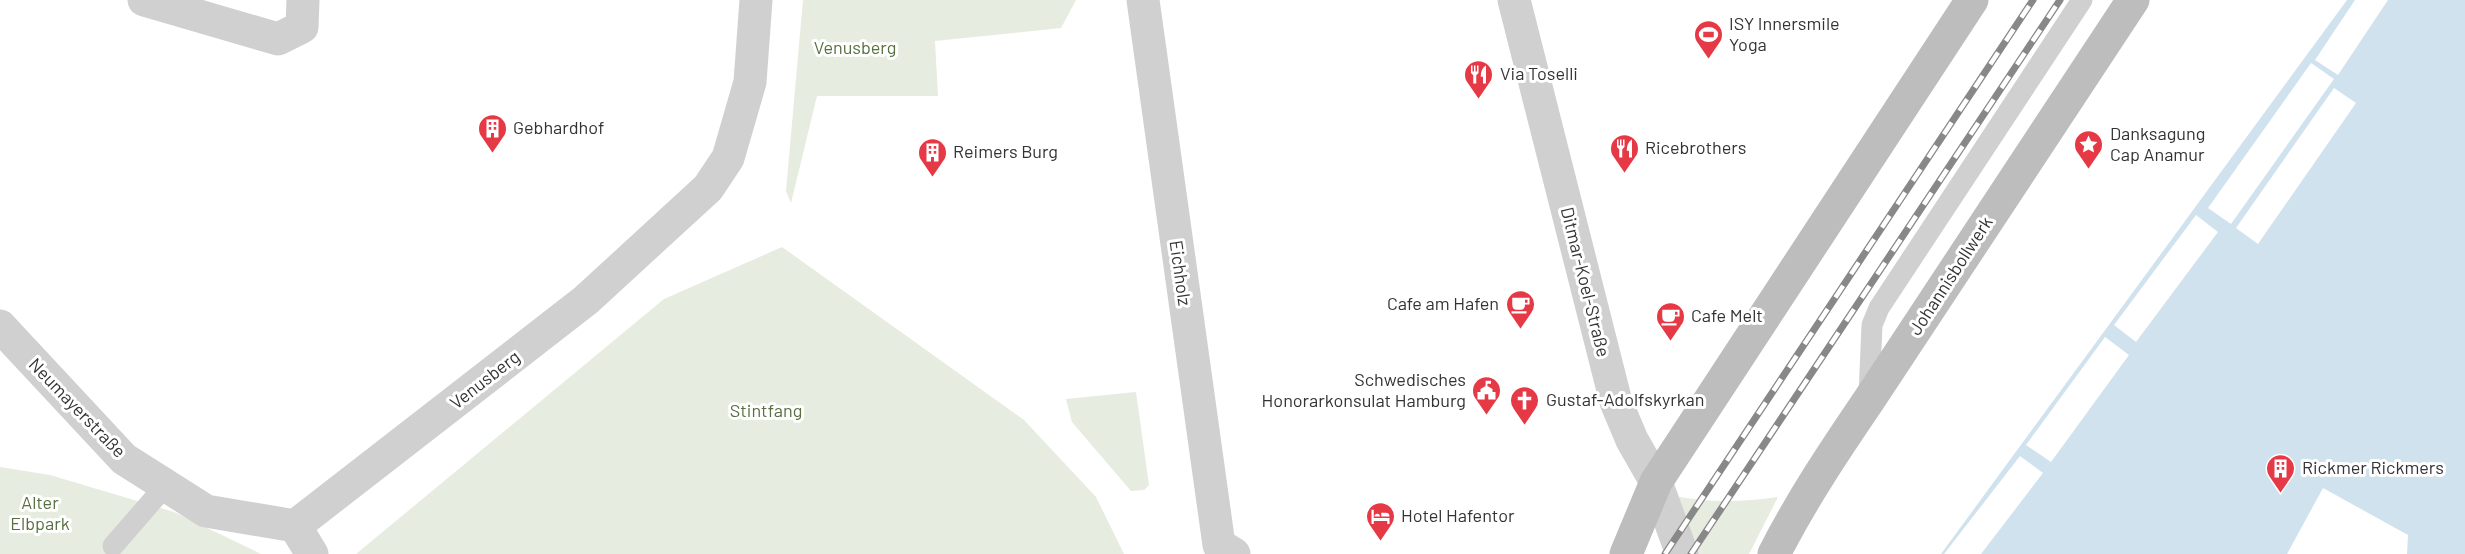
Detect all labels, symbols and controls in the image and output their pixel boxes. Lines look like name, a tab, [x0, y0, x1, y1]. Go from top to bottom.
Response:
place label: ISY Innersmile Yoga	[1729, 12, 1840, 55]
sports icon: ISY Innersmile Yoga	[1692, 18, 1724, 60]
park label: Venusberg	[814, 36, 896, 58]
restaurant icon: Via Toselli	[1463, 58, 1495, 100]
place label: Via Toselli	[1500, 62, 1578, 84]
building icon: Gebhardhof	[476, 112, 508, 154]
place label: Gebhardhof	[513, 116, 604, 138]
place label: Danksagung Cap Anamur	[2110, 122, 2205, 165]
place icon: Danksagung Cap Anamur	[2073, 128, 2105, 170]
restaurant icon: Ricebrothers	[1608, 132, 1640, 174]
building icon: Reimers Burg	[916, 136, 948, 178]
place label: Ricebrothers	[1645, 136, 1746, 158]
place label: Reimers Burg	[953, 140, 1058, 162]
street label: Ditmar-Koel-Straße	[1557, 205, 1615, 359]
street label: Johannisbollwerk	[1904, 212, 1997, 339]
street label: Eichholz	[1166, 239, 1196, 307]
cafe icon: Cafe am Hafen	[1504, 288, 1536, 330]
place label: Cafe am Hafen	[1387, 292, 1499, 314]
cafe icon: Cafe Melt	[1654, 300, 1686, 342]
place label: Cafe Melt	[1691, 304, 1763, 326]
street label: Venusberg	[445, 345, 524, 413]
street label: Neumayerstraße	[25, 353, 131, 462]
place label: Schwedisches Honorarkonsulat Hamburg	[1262, 368, 1466, 411]
public building icon: Schwedisches Honorarkonsulat Hamburg	[1471, 374, 1503, 416]
church icon: Gustaf-Adolfskyrkan	[1509, 384, 1541, 426]
place label: Gustaf-Adolfskyrkan	[1546, 388, 1705, 410]
park label: Stintfang	[730, 399, 802, 421]
building icon: Rickmer Rickmers	[2265, 452, 2297, 494]
place label: Rickmer Rickmers	[2302, 456, 2444, 478]
park label: Alter Elbpark	[10, 491, 70, 534]
hotel icon: Hotel Hafentor	[1364, 500, 1396, 542]
place label: Hotel Hafentor	[1401, 504, 1515, 526]

